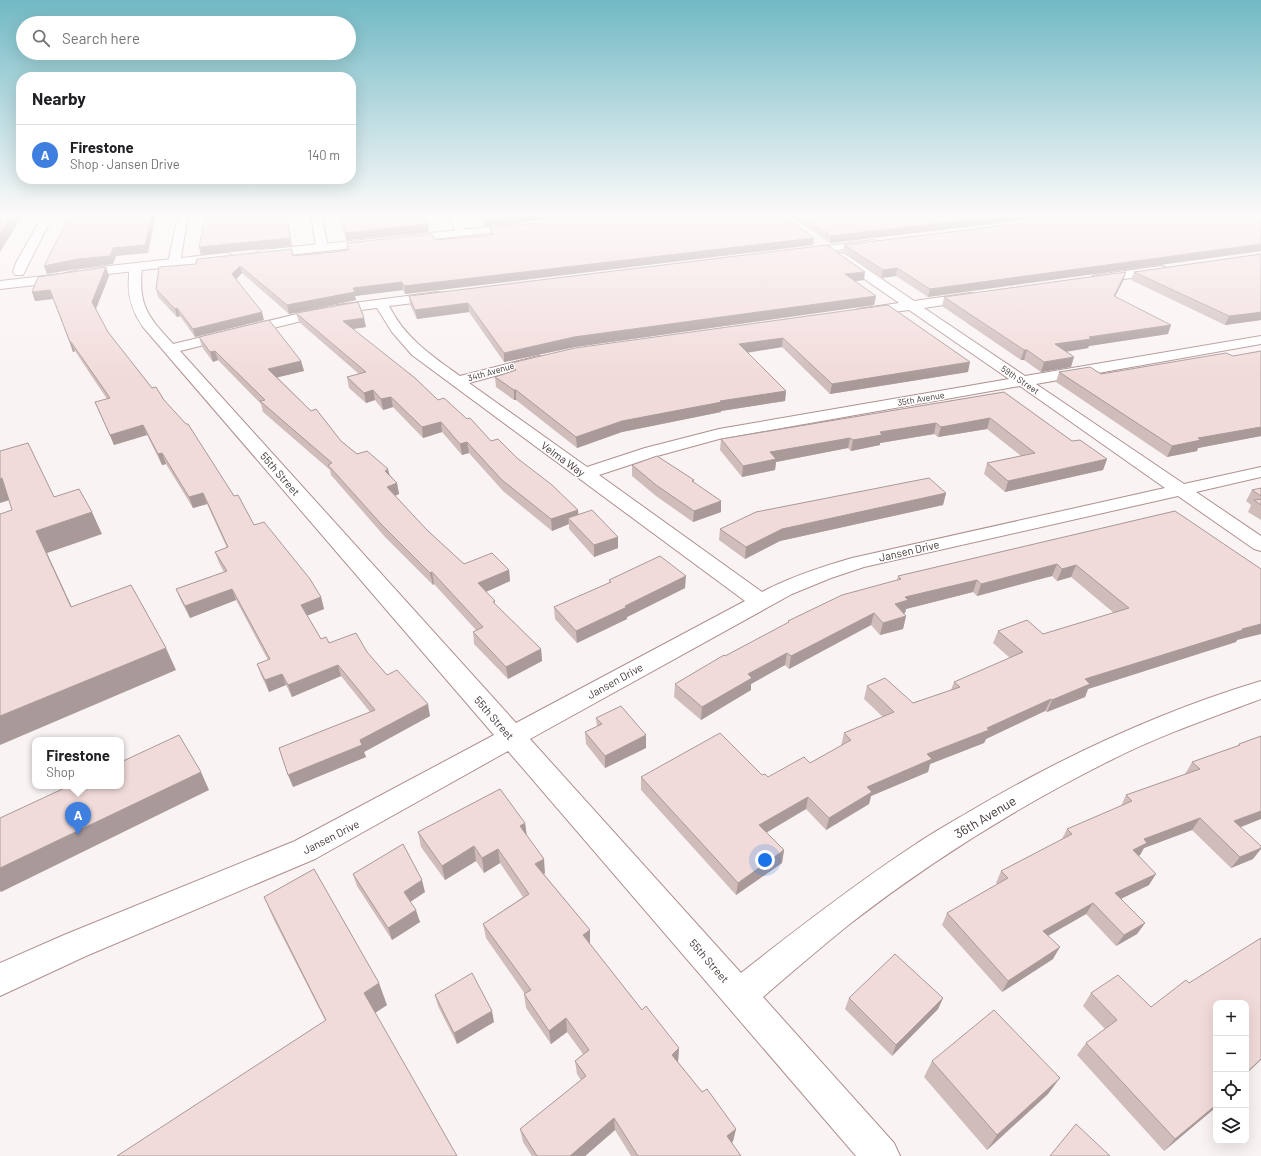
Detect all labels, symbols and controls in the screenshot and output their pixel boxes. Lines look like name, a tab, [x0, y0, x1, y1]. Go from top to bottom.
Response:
search box	[16, 16, 356, 60]
icon: search	[30, 27, 52, 49]
text: Search here	[62, 29, 140, 47]
text: Nearby	[32, 88, 86, 108]
text: Firestone	[70, 138, 134, 156]
text: A	[41, 147, 49, 163]
text: 140 m	[308, 147, 340, 163]
text: Shop · Jansen Drive	[70, 156, 180, 172]
street label: 34th Avenue	[466, 360, 516, 383]
street label: 59th Street	[999, 363, 1042, 396]
street label: 35th Avenue	[896, 389, 946, 408]
street label: Velma Way	[539, 438, 588, 479]
street label: 55th Street	[258, 449, 303, 498]
street label: Jansen Drive	[877, 537, 941, 564]
street label: Jansen Drive	[585, 660, 645, 701]
street label: 55th Street	[472, 693, 517, 742]
popup	[32, 737, 124, 789]
text: Firestone	[46, 746, 110, 764]
text: Shop	[46, 764, 75, 780]
street label: 36th Avenue	[951, 792, 1019, 842]
pin: A	[65, 802, 91, 835]
street label: Jansen Drive	[300, 817, 361, 856]
your location	[755, 850, 775, 870]
street label: 55th Street	[687, 936, 732, 985]
map controls	[1213, 1000, 1249, 1144]
button: +	[1213, 1000, 1249, 1036]
button: −	[1213, 1036, 1249, 1072]
button: locate	[1213, 1072, 1249, 1108]
button: layers	[1213, 1108, 1249, 1144]

